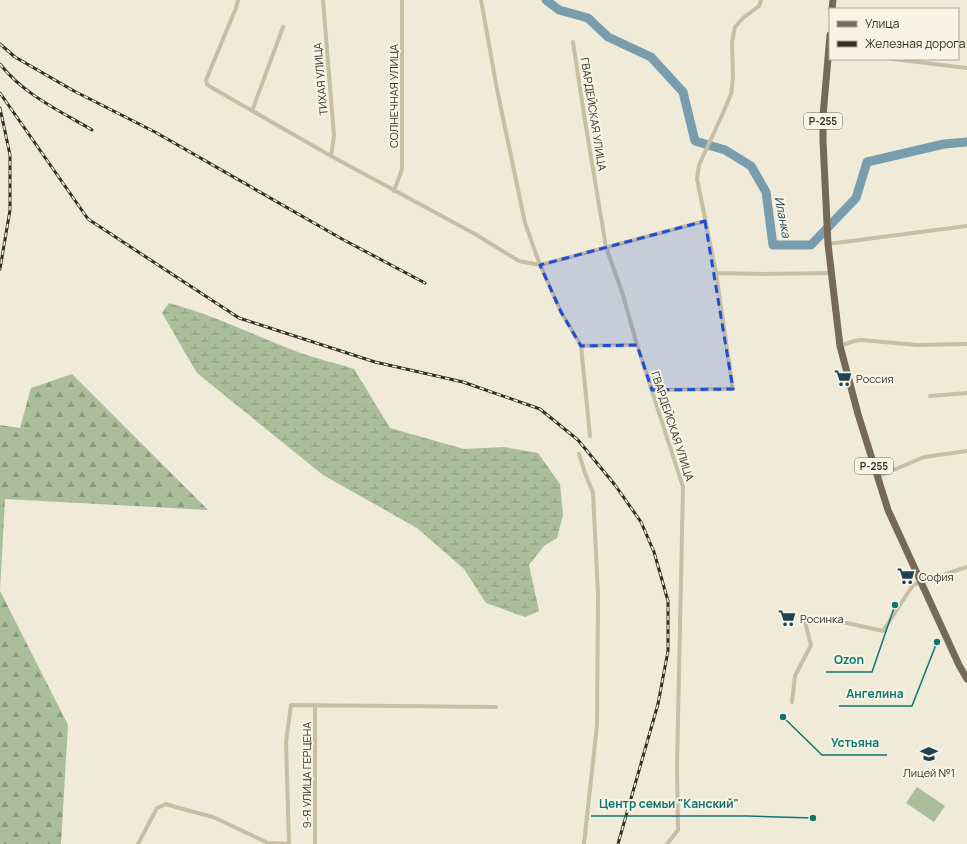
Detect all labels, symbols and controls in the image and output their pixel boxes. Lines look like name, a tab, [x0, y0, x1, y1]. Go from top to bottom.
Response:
legend	[829, 8, 959, 60]
text: Улица	[865, 15, 899, 32]
text: Железная дорога	[865, 35, 965, 52]
street label: ТИХАЯ УЛИЦА	[309, 42, 331, 116]
street label: СОЛНЕЧНАЯ УЛИЦА	[386, 44, 401, 148]
street label: ГВАРДЕЙСКАЯ УЛИЦА	[578, 56, 610, 172]
road number: Р-255	[804, 113, 842, 129]
water label: Иланка	[771, 195, 796, 240]
supermarket icon: Россия	[833, 368, 853, 388]
street label: ГВАРДЕЙСКАЯ УЛИЦА	[648, 369, 698, 483]
place label: Россия	[856, 371, 894, 386]
road number: Р-255	[855, 458, 893, 474]
supermarket icon: София	[896, 566, 916, 586]
place label: София	[919, 569, 954, 584]
supermarket icon: Росинка	[777, 608, 797, 628]
place label: Росинка	[800, 611, 844, 626]
callout: Ozon	[826, 648, 872, 672]
text: Ozon	[834, 651, 864, 668]
callout: Ангелина	[839, 682, 912, 706]
text: Ангелина	[846, 685, 904, 702]
street label: 9-Я УЛИЦА ГЕРЦЕНА	[299, 722, 314, 828]
callout: Устьяна	[822, 731, 887, 755]
text: Устьяна	[831, 734, 879, 751]
school or university icon: Лицей №1	[919, 744, 939, 764]
place label: Лицей №1	[903, 765, 955, 780]
callout: Центр семьи "Канский"	[591, 792, 747, 816]
text: Центр семьи "Канский"	[599, 795, 739, 812]

